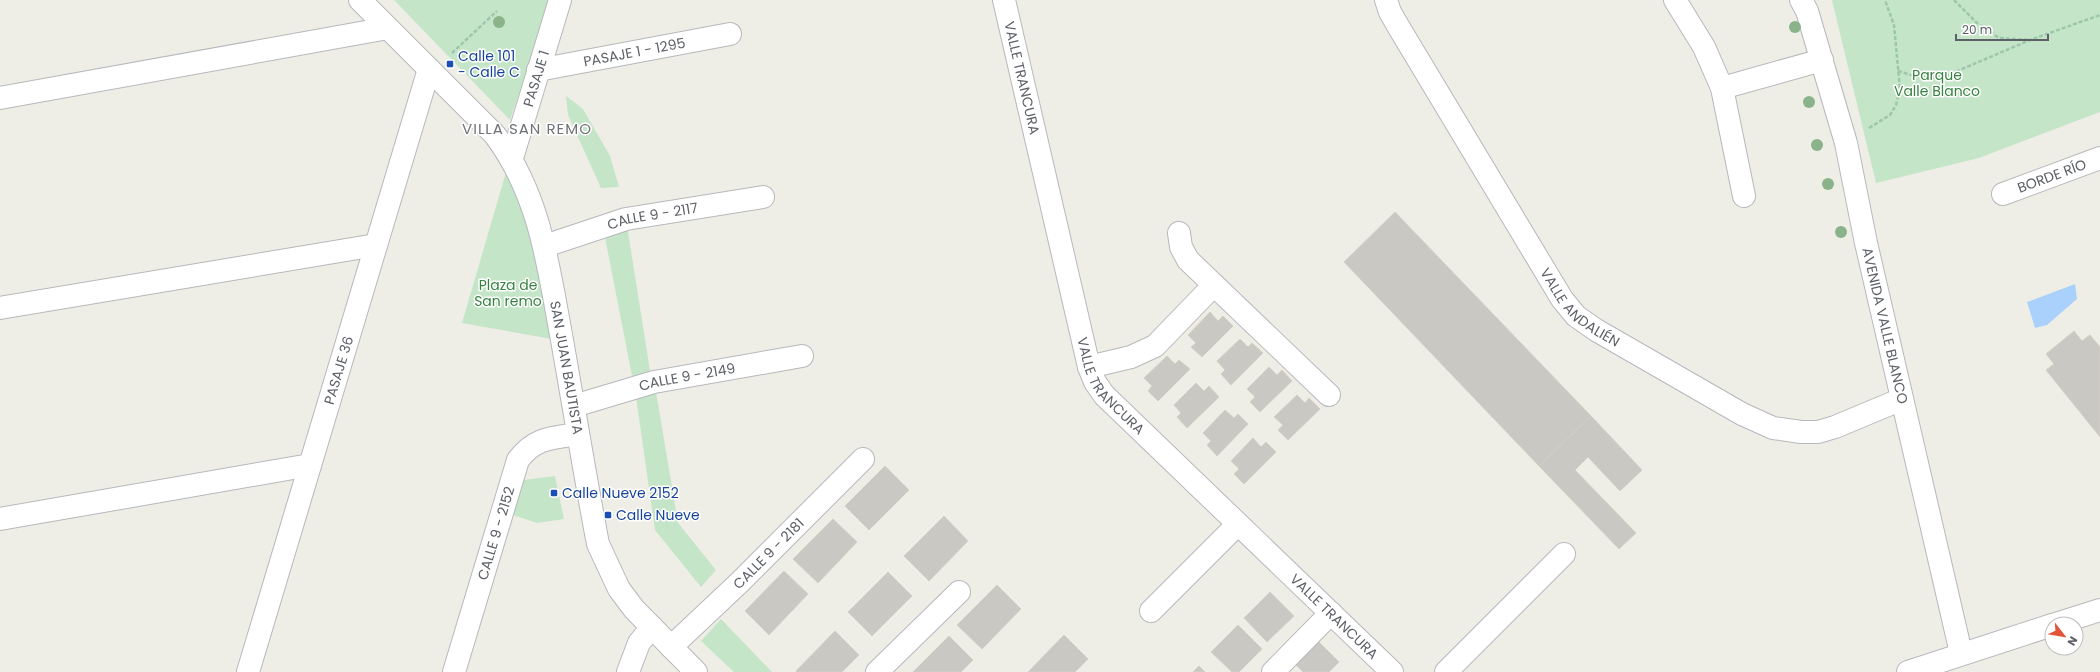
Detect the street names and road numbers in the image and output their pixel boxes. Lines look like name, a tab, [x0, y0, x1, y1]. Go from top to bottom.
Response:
street label: VALLE TRANCURA	[999, 19, 1045, 136]
street label: PASAJE 1 - 1295	[582, 33, 687, 71]
street label: PASAJE 1	[518, 48, 554, 109]
street label: BORDE RÍO	[2015, 154, 2089, 198]
street label: CALLE 9 - 2117	[604, 198, 700, 235]
street label: AVENIDA VALLE BLANCO	[1857, 245, 1913, 406]
street label: VALLE ANDALIÉN	[1535, 264, 1623, 352]
street label: SAN JUAN BAUTISTA	[545, 299, 588, 436]
street label: PASAJE 36	[319, 333, 358, 407]
street label: VALLE TRANCURA	[1072, 335, 1149, 439]
street label: CALLE 9 - 2149	[636, 358, 737, 396]
street label: CALLE 9 - 2152	[472, 484, 519, 582]
street label: CALLE 9 - 2181	[728, 514, 808, 594]
street label: VALLE TRANCURA	[1286, 569, 1383, 664]

